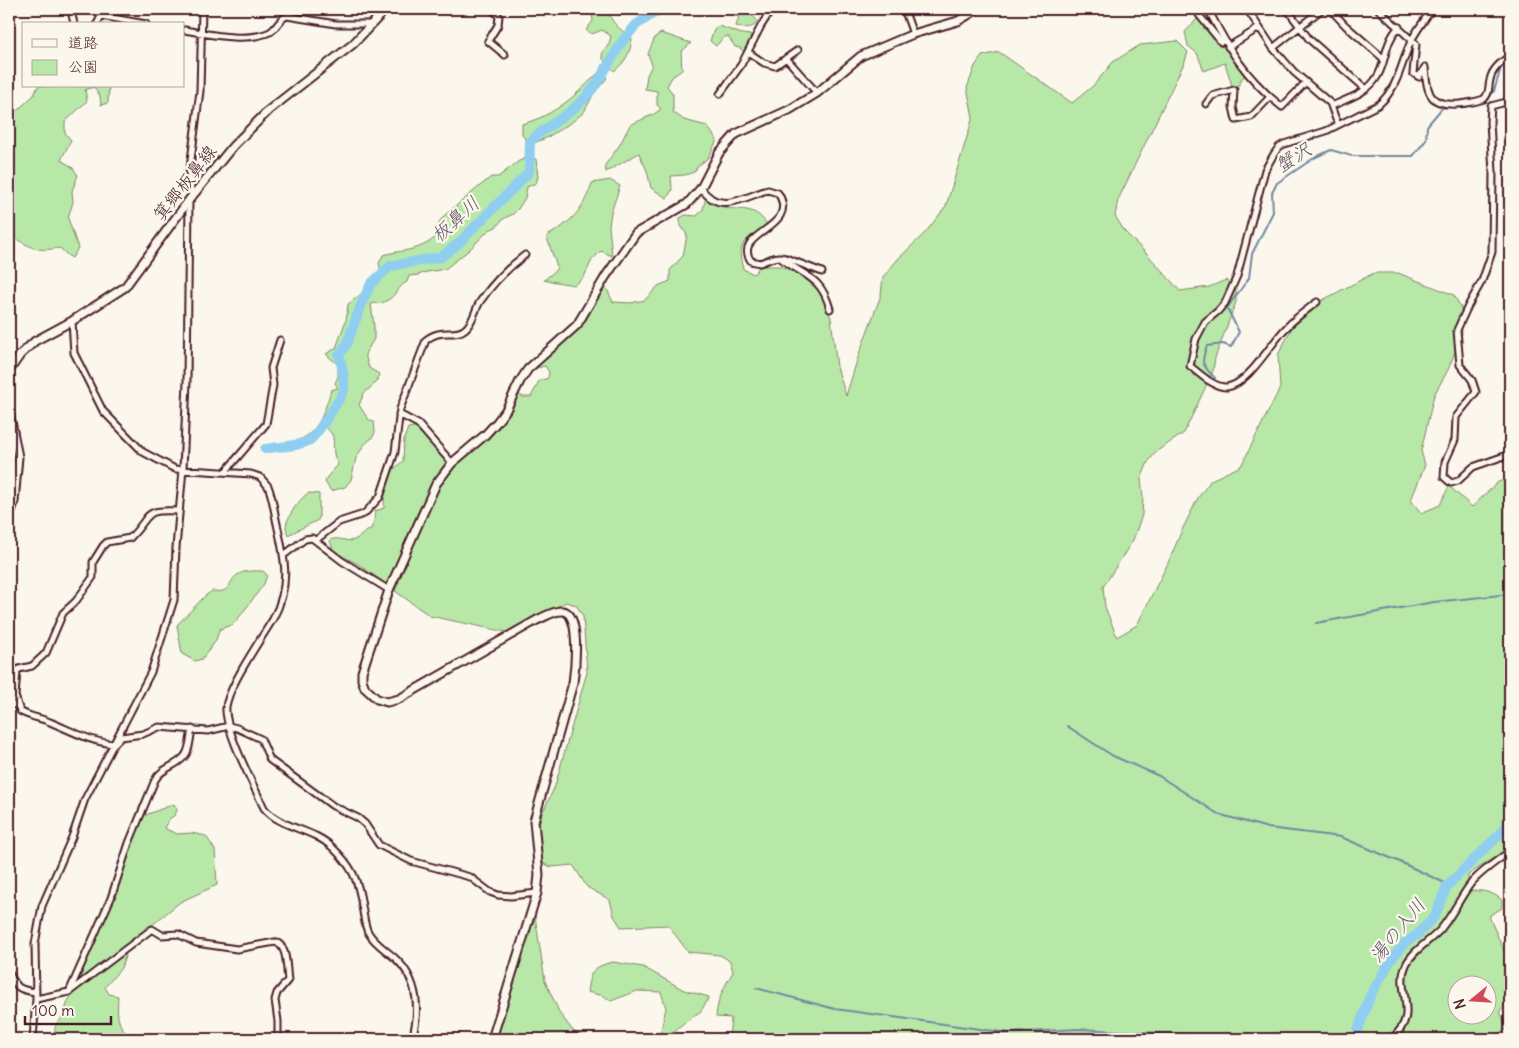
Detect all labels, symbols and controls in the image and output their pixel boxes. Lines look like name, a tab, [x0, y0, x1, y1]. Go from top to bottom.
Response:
legend	[22, 22, 185, 88]
text: 道路	[68, 33, 98, 52]
text: 公園	[68, 57, 98, 76]
water label: 蟹沢	[1271, 136, 1316, 177]
street label: 箕郷板鼻線	[148, 140, 221, 225]
water label: 板鼻川	[426, 191, 484, 247]
water label: 湯の入川	[1364, 893, 1430, 967]
north arrow	[1446, 976, 1496, 1026]
scale bar	[25, 993, 111, 1025]
text: N	[1450, 997, 1470, 1011]
text: 100 m	[32, 1001, 74, 1020]

